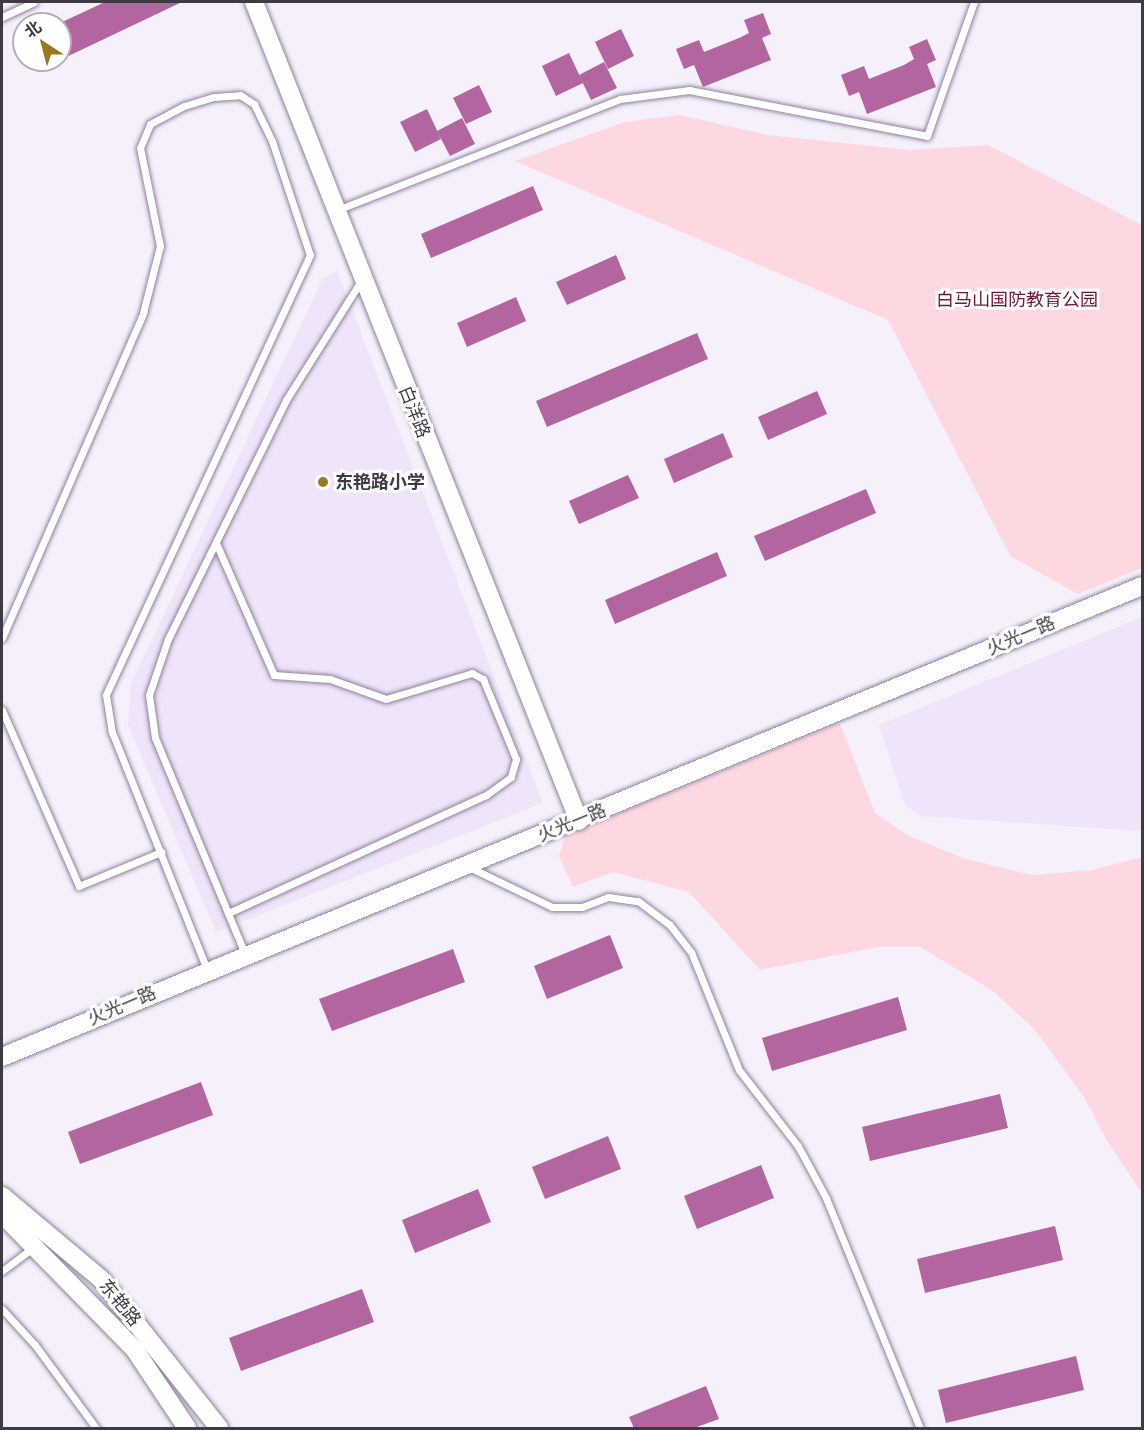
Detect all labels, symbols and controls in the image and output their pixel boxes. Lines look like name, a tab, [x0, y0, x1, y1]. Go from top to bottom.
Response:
north arrow	[12, 12, 72, 72]
text: 北	[19, 15, 46, 43]
park label: 白马山国防教育公园	[936, 289, 1098, 311]
street label: 白洋路	[394, 383, 434, 441]
place label: 东艳路小学	[335, 471, 425, 493]
marker: 东艳路小学	[316, 475, 330, 489]
street label: 火光一路	[984, 612, 1058, 660]
street label: 火光一路	[535, 800, 609, 846]
street label: 火光一路	[85, 982, 159, 1030]
street label: 东艳路	[95, 1275, 145, 1331]

